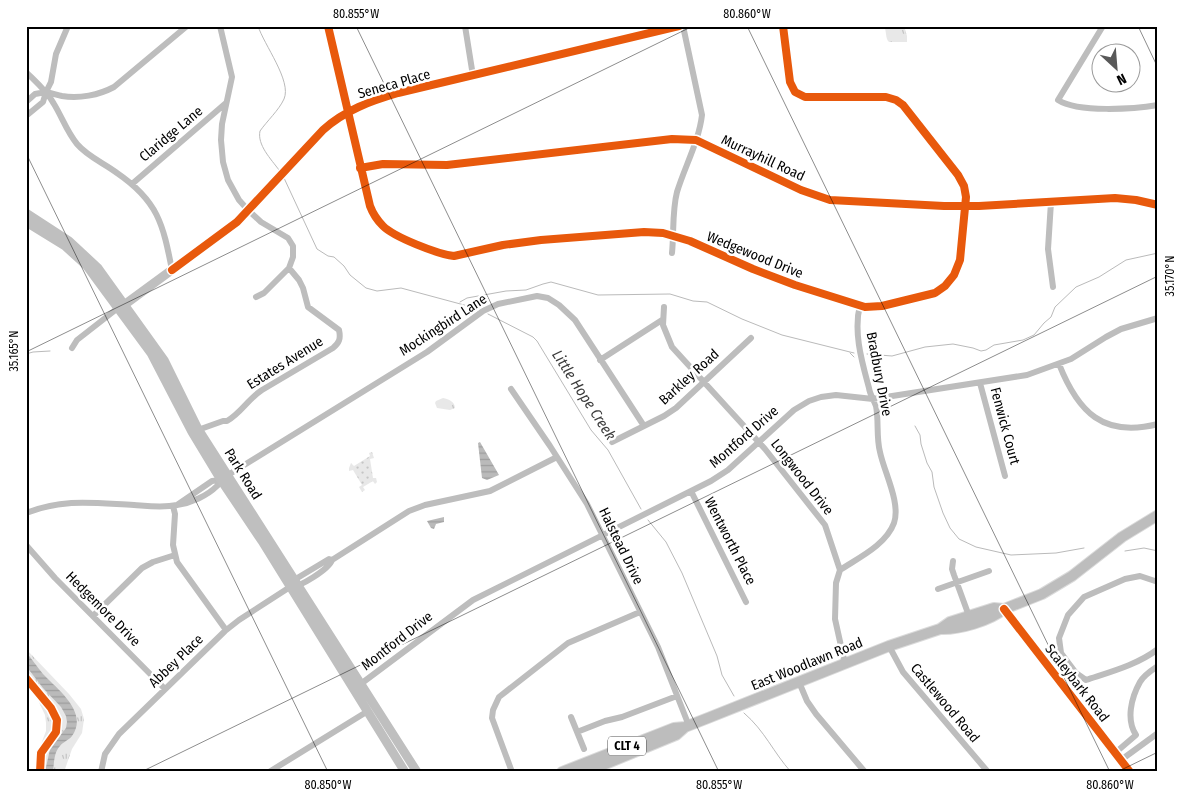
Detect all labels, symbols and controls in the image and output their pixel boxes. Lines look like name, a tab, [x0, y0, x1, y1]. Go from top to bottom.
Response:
text: 80.855°W	[333, 7, 379, 21]
text: 80.860°W	[723, 7, 771, 21]
north arrow	[1092, 42, 1142, 92]
street label: Seneca Place	[356, 66, 432, 102]
text: N	[1114, 70, 1129, 89]
street label: Claridge Lane	[136, 103, 206, 165]
street label: Murrayhill Road	[719, 131, 807, 185]
street label: Wedgewood Drive	[704, 228, 806, 282]
text: 35.170°N	[1163, 256, 1177, 296]
street label: Mockingbird Lane	[396, 290, 490, 360]
text: 35.165°N	[7, 330, 21, 372]
street label: Bradbury Drive	[863, 331, 895, 418]
street label: Estates Avenue	[244, 333, 326, 393]
street label: Barkley Road	[655, 346, 723, 408]
water label: Little Hope Creek	[548, 347, 620, 444]
street label: Fenwick Court	[987, 385, 1024, 467]
street label: Montford Drive	[706, 402, 782, 472]
street label: Longwood Drive	[767, 436, 837, 518]
street label: Park Road	[221, 445, 265, 503]
street label: Wentworth Place	[701, 494, 759, 588]
street label: Halstead Drive	[595, 505, 647, 587]
street label: Hedgemore Drive	[62, 568, 144, 650]
street label: Montford Drive	[358, 608, 436, 674]
street label: Abbey Place	[145, 631, 207, 691]
street label: East Woodlawn Road	[749, 634, 865, 694]
street label: Scaleybark Road	[1041, 641, 1113, 725]
street label: Castlewood Road	[907, 660, 983, 746]
road number: CLT 4	[608, 736, 646, 756]
text: 80.850°W	[304, 778, 352, 792]
text: 80.855°W	[696, 778, 742, 792]
text: 80.860°W	[1086, 778, 1134, 792]

